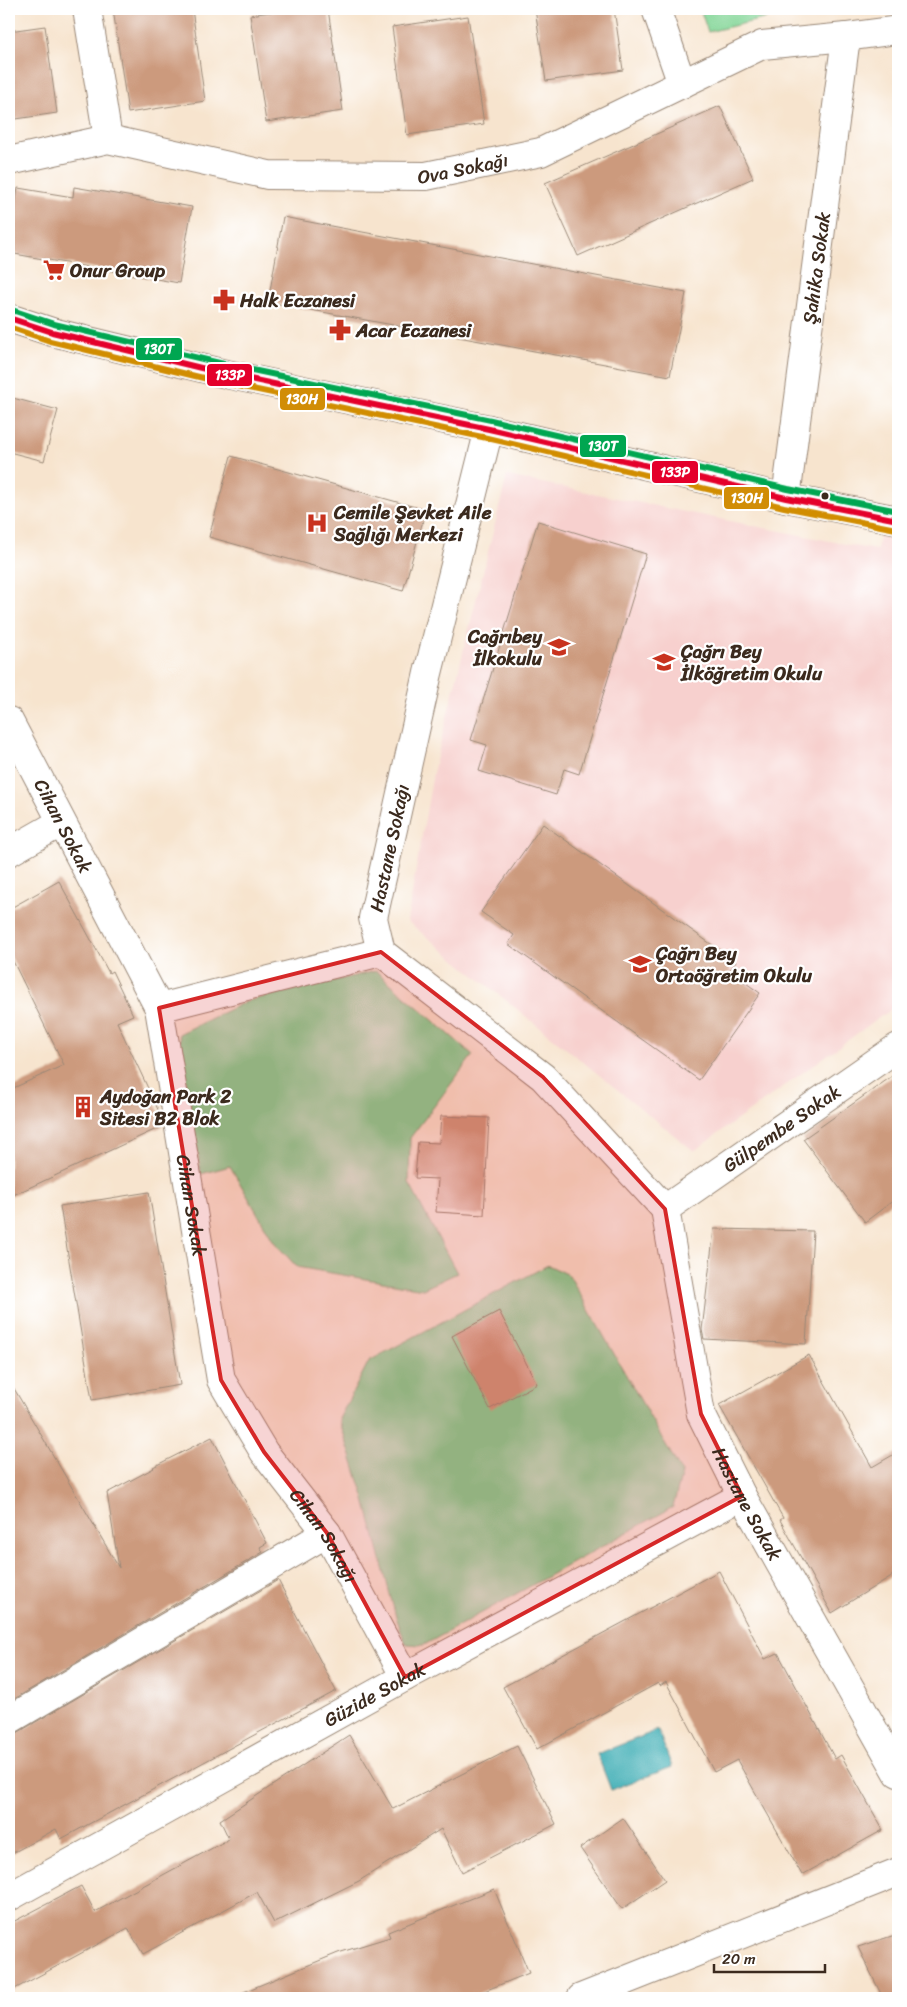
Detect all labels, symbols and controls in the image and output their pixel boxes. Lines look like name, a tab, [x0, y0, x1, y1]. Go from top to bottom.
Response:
street label: Ova Sokağı	[418, 143, 511, 193]
street label: Şahika Sokak	[793, 209, 840, 326]
place label: Onur Group	[70, 254, 166, 287]
supermarket icon: Onur Group	[41, 257, 67, 283]
place label: Halk Eczanesi	[239, 284, 356, 317]
pharmacy icon: Halk Eczanesi	[211, 287, 237, 313]
place label: Acar Eczanesi	[355, 314, 473, 347]
pharmacy icon: Acar Eczanesi	[327, 317, 353, 343]
line badge: 130T	[135, 337, 183, 361]
text: 130T	[144, 337, 175, 362]
line badge: 133P	[206, 363, 253, 387]
text: 133P	[215, 363, 245, 388]
line badge: 130H	[279, 387, 326, 411]
text: 130H	[286, 387, 319, 412]
line badge: 130T	[579, 434, 627, 458]
text: 130T	[588, 434, 619, 459]
line badge: 133P	[651, 460, 699, 484]
text: 133P	[660, 460, 690, 485]
line badge: 130H	[723, 486, 770, 510]
text: 130H	[731, 486, 764, 511]
unlabelled marker	[820, 491, 830, 501]
place label: Cemile Şevket Aile Sağlığı Merkezi	[333, 496, 492, 551]
hospital icon: Cemile Şevket Aile Sağlığı Merkezi	[304, 510, 330, 536]
place label: Cağrıbey İlkokulu	[467, 620, 543, 675]
school or university icon: Cağrıbey İlkokulu	[546, 634, 572, 660]
place label: Çağrı Bey İlköğretim Okulu	[680, 635, 823, 690]
school or university icon: Çağrı Bey İlköğretim Okulu	[651, 649, 677, 675]
street label: Cihan Sokak	[25, 773, 102, 880]
street label: Hastane Sokağı	[360, 781, 419, 915]
place label: Çağrı Bey Ortaöğretim Okulu	[655, 937, 813, 992]
school or university icon: Çağrı Bey Ortaöğretim Okulu	[627, 951, 653, 977]
street label: Gülpembe Sokak	[716, 1075, 848, 1181]
place label: Aydoğan Park 2 Sitesi B2 Blok	[99, 1080, 231, 1135]
building icon: Aydoğan Park 2 Sitesi B2 Blok	[70, 1094, 96, 1120]
street label: Cihan Sokak	[167, 1152, 216, 1260]
street label: Hastane Sokak	[703, 1441, 791, 1567]
street label: Cihan Sokağı	[281, 1481, 367, 1589]
street label: Güzide Sokak	[318, 1653, 432, 1736]
scale bar	[714, 1942, 826, 1974]
text: 20 m	[722, 1946, 756, 1972]

